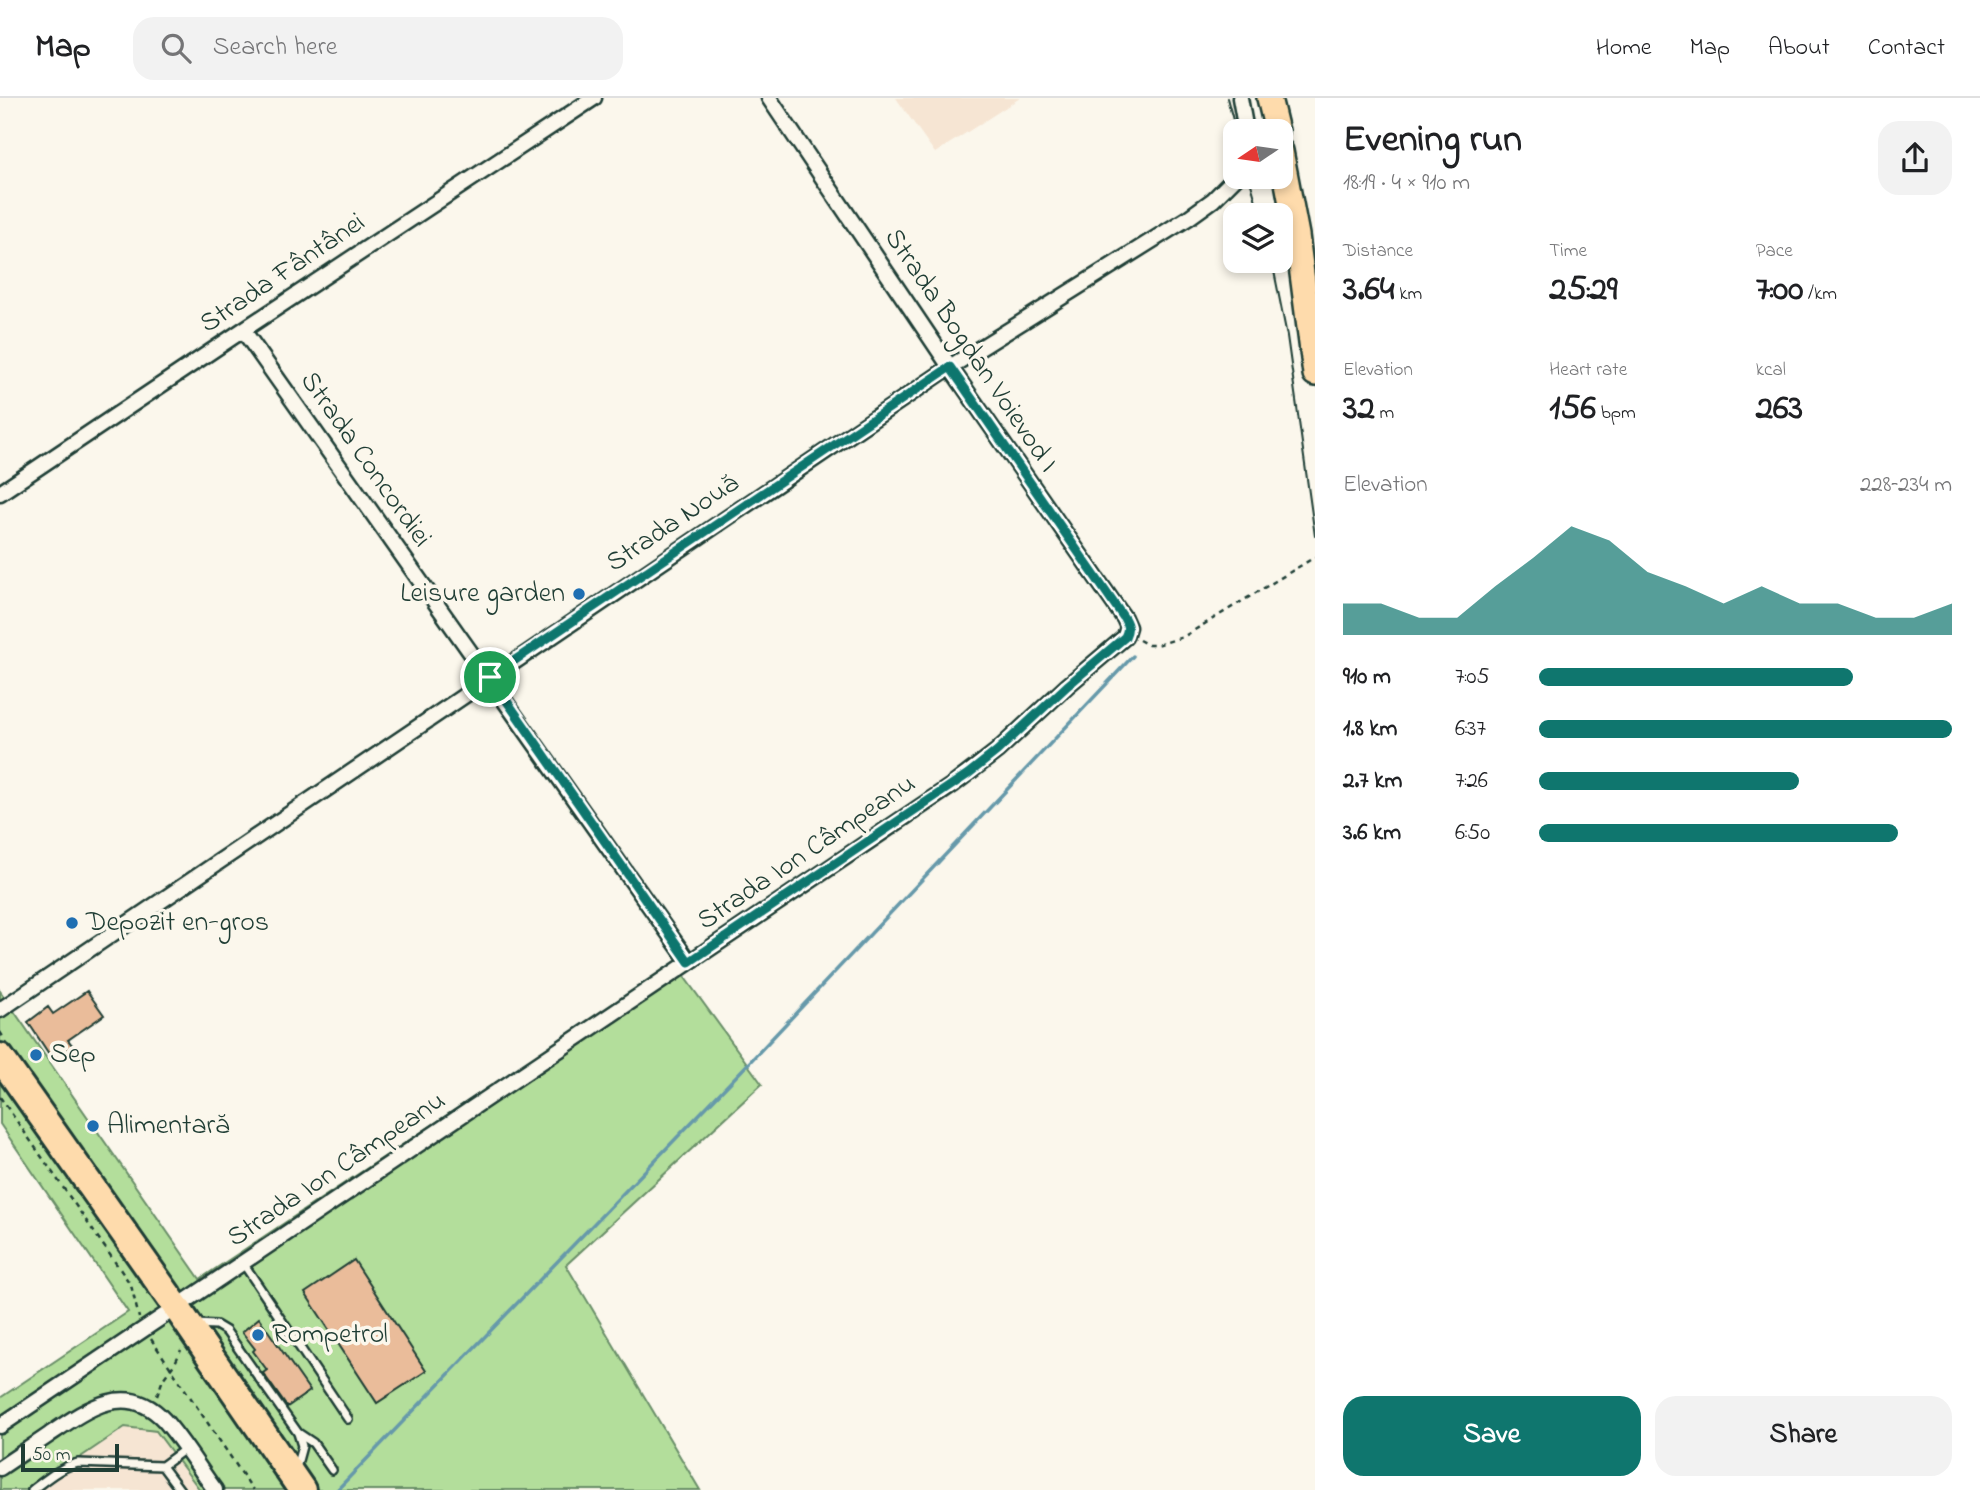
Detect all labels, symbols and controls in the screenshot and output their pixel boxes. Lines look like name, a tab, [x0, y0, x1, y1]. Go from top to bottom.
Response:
search box	[133, 17, 623, 80]
text: Map	[35, 24, 91, 72]
icon: search	[157, 29, 195, 67]
text: Search here	[213, 29, 337, 67]
text: Home	[1596, 31, 1652, 66]
text: Map	[1690, 31, 1730, 66]
text: About	[1768, 31, 1830, 66]
text: Contact	[1868, 31, 1945, 66]
text: Evening run	[1343, 113, 1522, 169]
north arrow	[1223, 119, 1293, 189]
map controls	[1223, 119, 1293, 273]
button: share	[1878, 121, 1952, 195]
text: 18:19 · 4 × 910 m	[1343, 167, 1470, 200]
street label: Strada Fântânei	[192, 203, 374, 345]
button: layers	[1223, 203, 1293, 273]
street label: Strada Bogdan Voievod I	[873, 221, 1067, 481]
text: Distance	[1343, 238, 1413, 265]
text: Time	[1549, 238, 1587, 265]
text: Pace	[1756, 238, 1793, 265]
text: 3.64	[1343, 265, 1394, 316]
text: 25:29	[1549, 265, 1618, 316]
text: 7:00	[1756, 265, 1803, 316]
text: km	[1394, 281, 1422, 308]
text: /km	[1803, 281, 1837, 308]
text: Elevation	[1343, 357, 1413, 384]
text: Heart rate	[1549, 357, 1627, 384]
text: kcal	[1756, 357, 1786, 384]
street label: Strada Concordiei	[289, 364, 441, 556]
text: 32	[1343, 384, 1375, 435]
text: 156	[1549, 384, 1596, 435]
text: 263	[1756, 384, 1803, 435]
text: m	[1375, 400, 1394, 427]
text: bpm	[1596, 400, 1636, 427]
street label: Strada Nouă	[598, 464, 748, 584]
text: Elevation	[1343, 469, 1428, 502]
text: 228–234 m	[1860, 469, 1952, 502]
place label: Leisure garden	[400, 574, 565, 615]
marker: Leisure garden	[571, 586, 587, 602]
pin	[460, 647, 520, 707]
icon: arrive	[471, 658, 509, 696]
text: 910 m	[1343, 661, 1391, 694]
text: 7:05	[1455, 661, 1490, 694]
text: 1.8 km	[1343, 713, 1397, 746]
text: 6:37	[1455, 713, 1486, 746]
street label: Strada Ion Câmpeanu	[689, 764, 925, 942]
text: 2.7 km	[1343, 765, 1402, 798]
text: 7:26	[1455, 765, 1488, 798]
text: 3.6 km	[1343, 817, 1401, 850]
text: 6:50	[1455, 817, 1490, 850]
place label: Depozit en-gros	[85, 903, 269, 944]
marker: Depozit en-gros	[64, 915, 80, 931]
place label: Sep	[50, 1035, 96, 1076]
marker: Sep	[28, 1047, 44, 1063]
street label: Strada Ion Câmpeanu	[219, 1081, 455, 1259]
place label: Alimentară	[107, 1106, 229, 1147]
marker: Alimentară	[85, 1118, 101, 1134]
place label: Rompetrol	[272, 1315, 388, 1356]
marker: Rompetrol	[250, 1327, 266, 1343]
button: Save	[1343, 1396, 1641, 1476]
button: Share	[1655, 1396, 1952, 1476]
scale bar	[21, 1441, 119, 1473]
text: 50 m	[32, 1442, 71, 1469]

